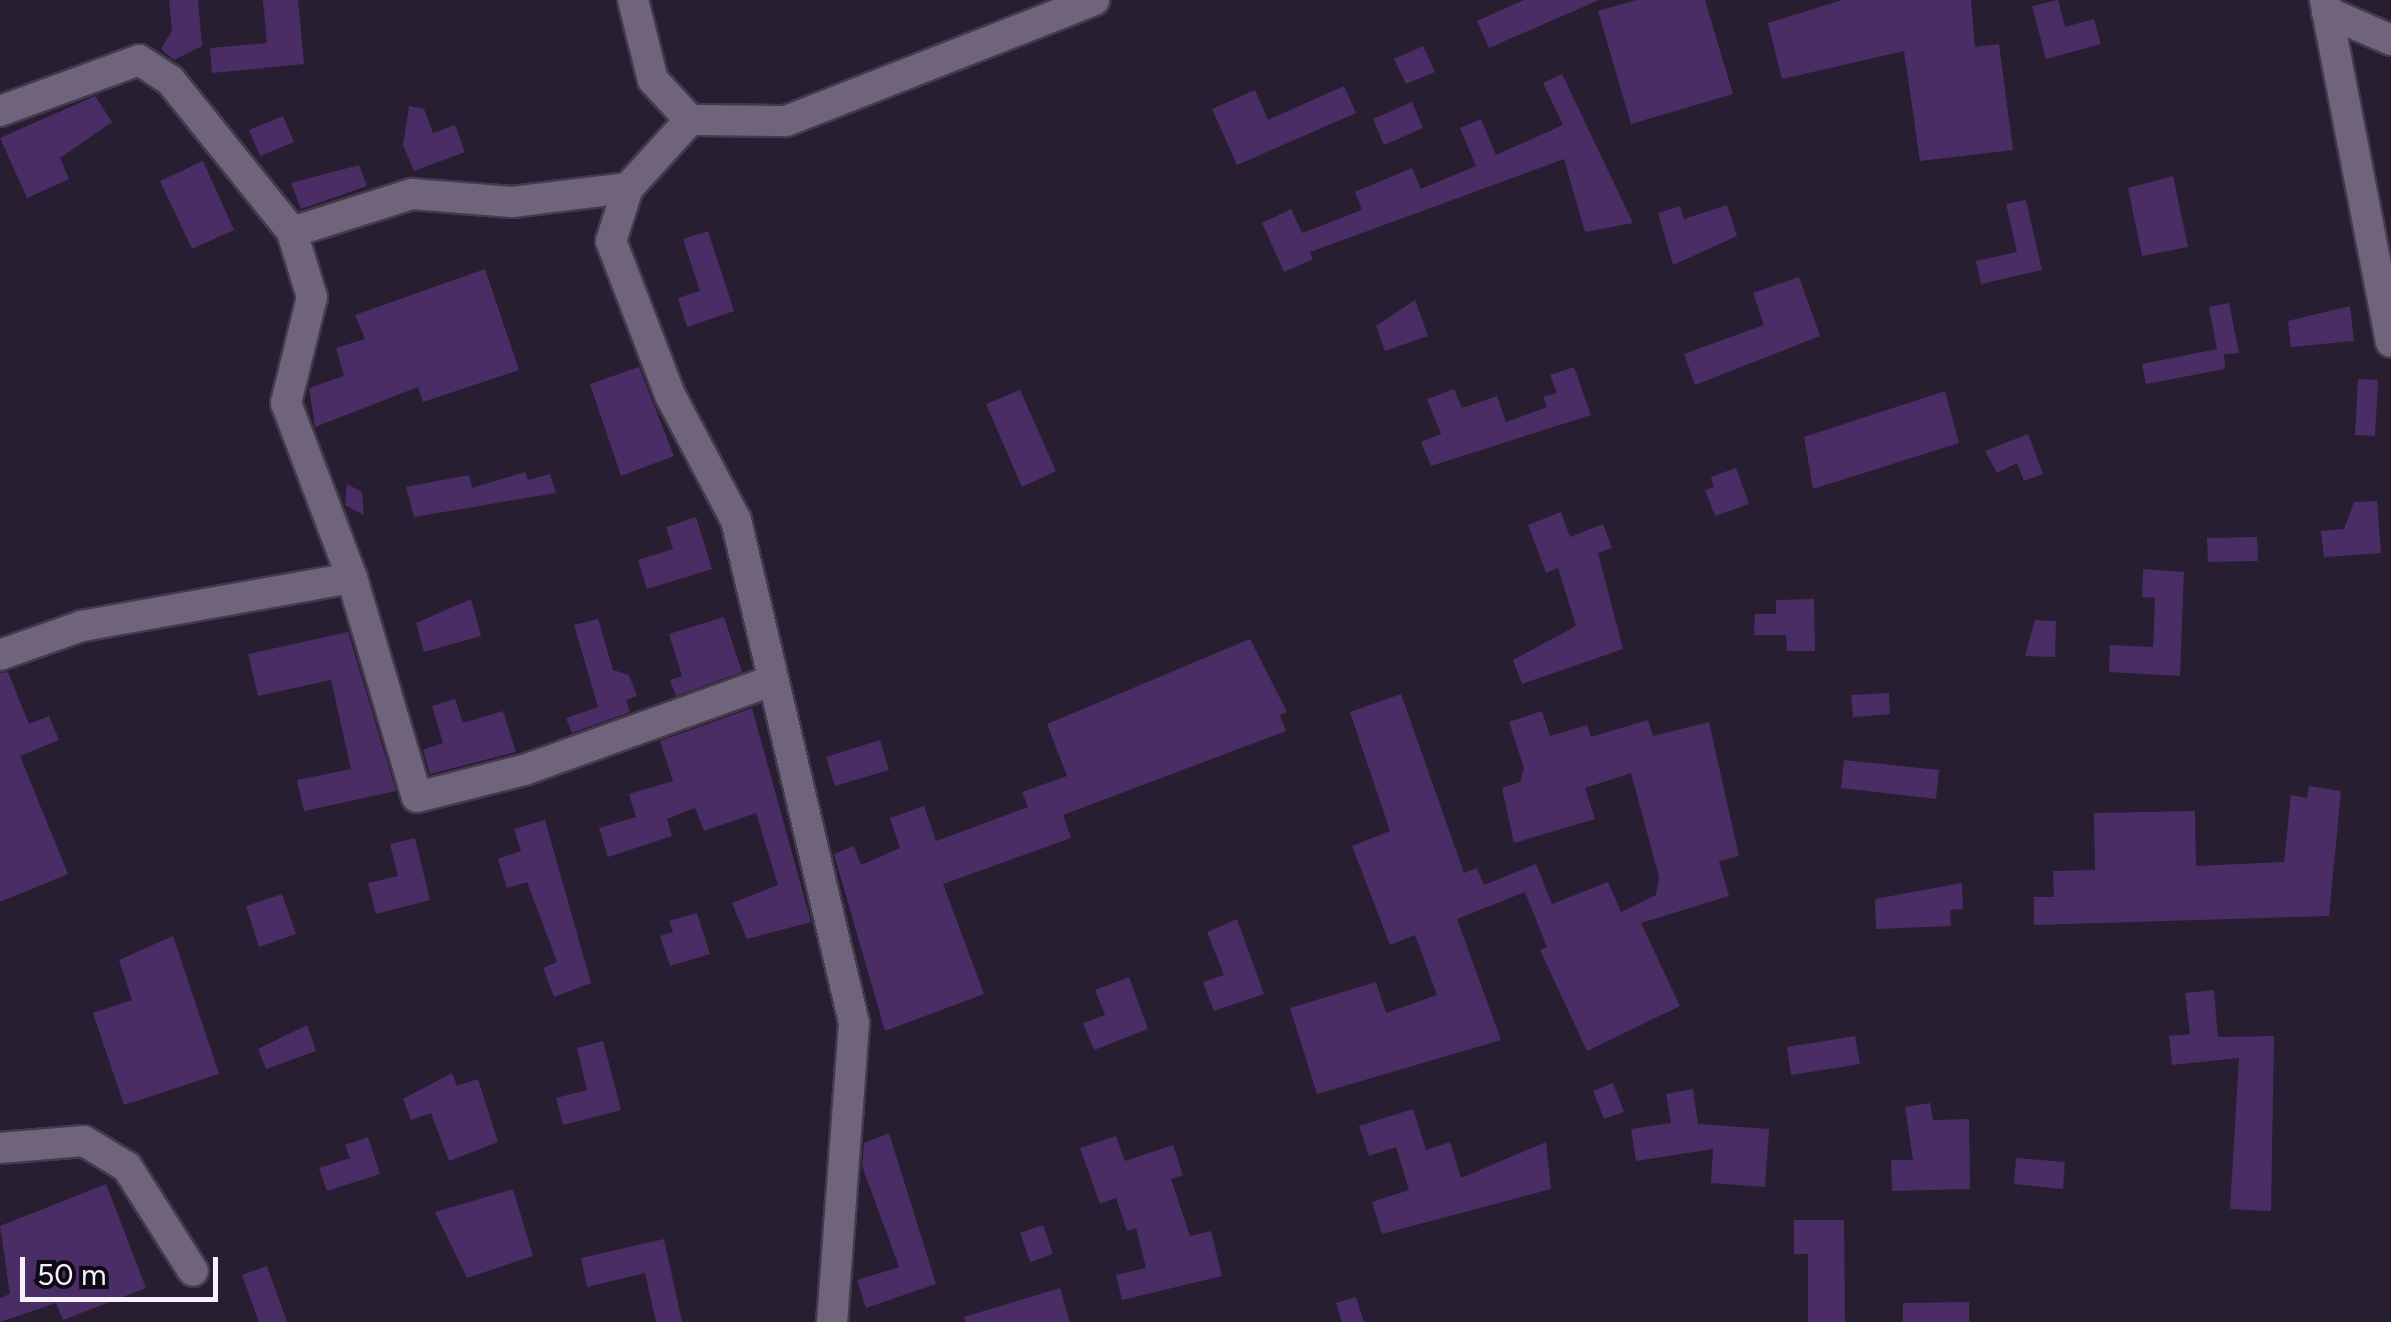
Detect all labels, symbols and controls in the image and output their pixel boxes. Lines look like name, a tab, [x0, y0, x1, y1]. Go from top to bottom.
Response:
scale bar	[25, 1237, 222, 1299]
text: 50 m	[37, 1256, 106, 1293]

